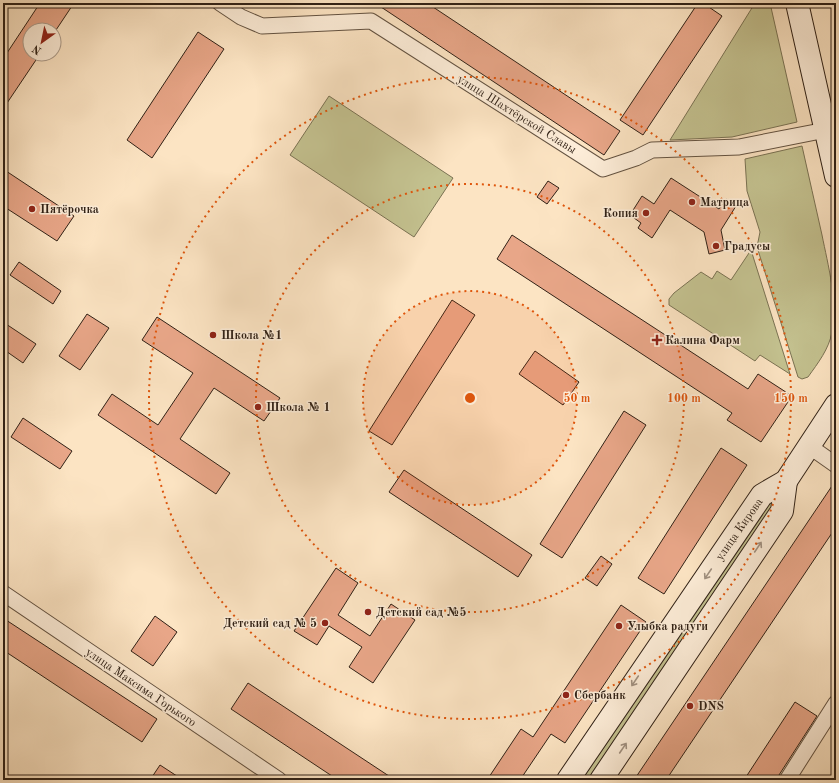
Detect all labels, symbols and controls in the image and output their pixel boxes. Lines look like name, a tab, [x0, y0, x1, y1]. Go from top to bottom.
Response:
north arrow	[22, 22, 62, 62]
text: N	[30, 42, 44, 56]
street label: улица Шахтёрской Славы	[455, 73, 578, 156]
marker: Матрица	[687, 197, 697, 207]
place label: Матрица	[700, 197, 749, 209]
marker: Пятёрочка	[27, 204, 37, 214]
place label: Пятёрочка	[40, 204, 99, 216]
place label: Копия	[603, 208, 638, 220]
marker: Копия	[641, 208, 651, 218]
marker: Градусы	[711, 241, 721, 251]
place label: Градусы	[724, 241, 770, 253]
marker: Школа №1	[208, 330, 218, 340]
place label: Школа №1	[221, 330, 282, 342]
marker: Калина Фарм	[652, 335, 662, 345]
place label: Калина Фарм	[665, 335, 740, 347]
centre of rings	[463, 391, 477, 405]
text: 50 m	[564, 392, 591, 405]
text: 150 m	[774, 392, 808, 405]
text: 100 m	[667, 393, 701, 405]
marker: Школа № 1	[253, 402, 263, 412]
place label: Школа № 1	[266, 402, 330, 414]
street label: улица Кирова	[714, 496, 766, 563]
one-way arrow	[754, 542, 762, 553]
one-way arrow	[704, 568, 712, 579]
place label: Детский сад №5	[376, 606, 466, 619]
marker: Детский сад №5	[363, 607, 373, 617]
place label: Детский сад № 5	[223, 617, 317, 630]
marker: Детский сад № 5	[320, 618, 330, 628]
marker: Улыбка радуги	[614, 621, 624, 631]
place label: Улыбка радуги	[627, 621, 708, 633]
street label: улица Максима Горького	[83, 646, 198, 729]
one-way arrow	[631, 675, 639, 686]
marker: Сбербанк	[561, 690, 571, 700]
place label: Сбербанк	[574, 690, 626, 702]
marker: DNS	[685, 701, 695, 711]
place label: DNS	[698, 701, 724, 713]
one-way arrow	[618, 742, 627, 753]

